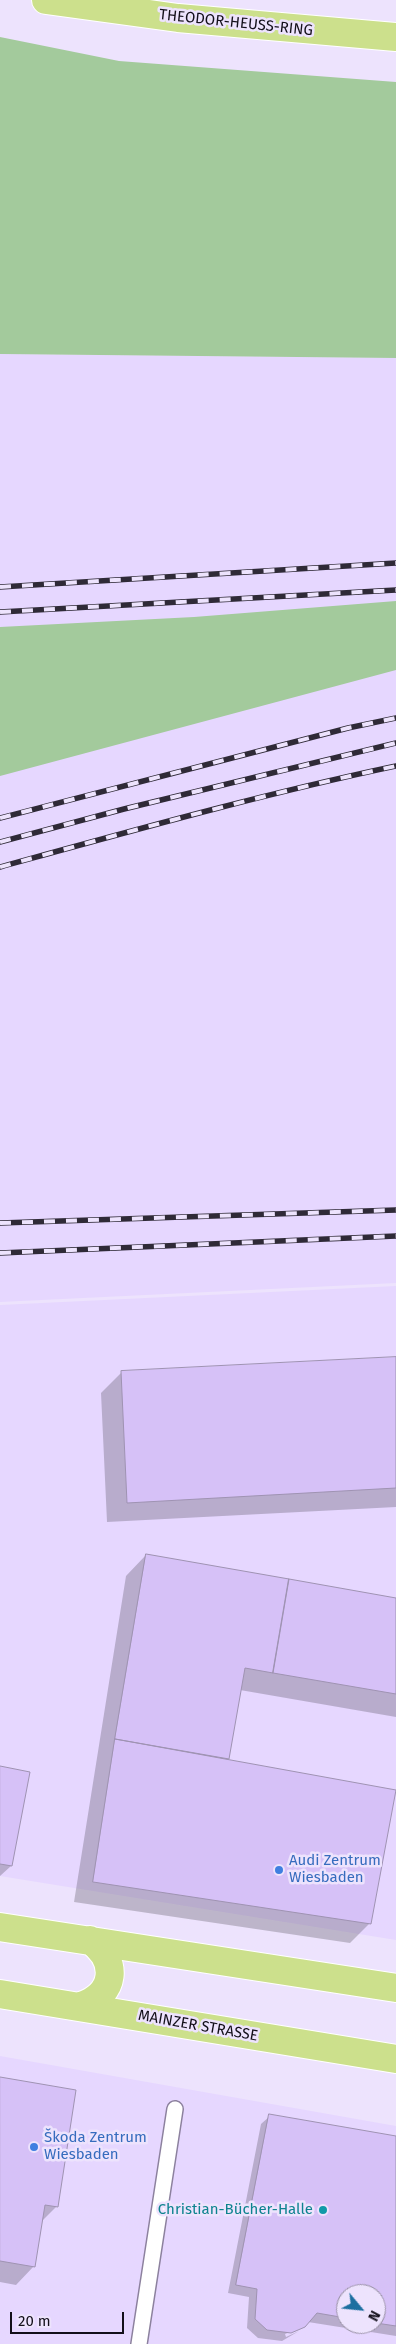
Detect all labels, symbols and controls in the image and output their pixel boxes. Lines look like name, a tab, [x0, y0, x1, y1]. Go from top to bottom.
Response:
street label: THEODOR-HEUSS-RING	[158, 6, 314, 40]
place label: Audi Zentrum Wiesbaden	[289, 1852, 381, 1887]
marker: Audi Zentrum Wiesbaden	[273, 1864, 285, 1876]
street label: MAINZER STRASSE	[137, 2007, 259, 2045]
place label: Škoda Zentrum Wiesbaden	[44, 2129, 147, 2164]
marker: Škoda Zentrum Wiesbaden	[28, 2141, 40, 2153]
place label: Christian-Bücher-Halle	[158, 2201, 313, 2219]
marker: Christian-Bücher-Halle	[317, 2204, 329, 2216]
north arrow	[336, 2284, 386, 2334]
scale bar	[12, 2302, 126, 2334]
text: N	[364, 2308, 383, 2324]
text: 20 m	[18, 2312, 51, 2330]

